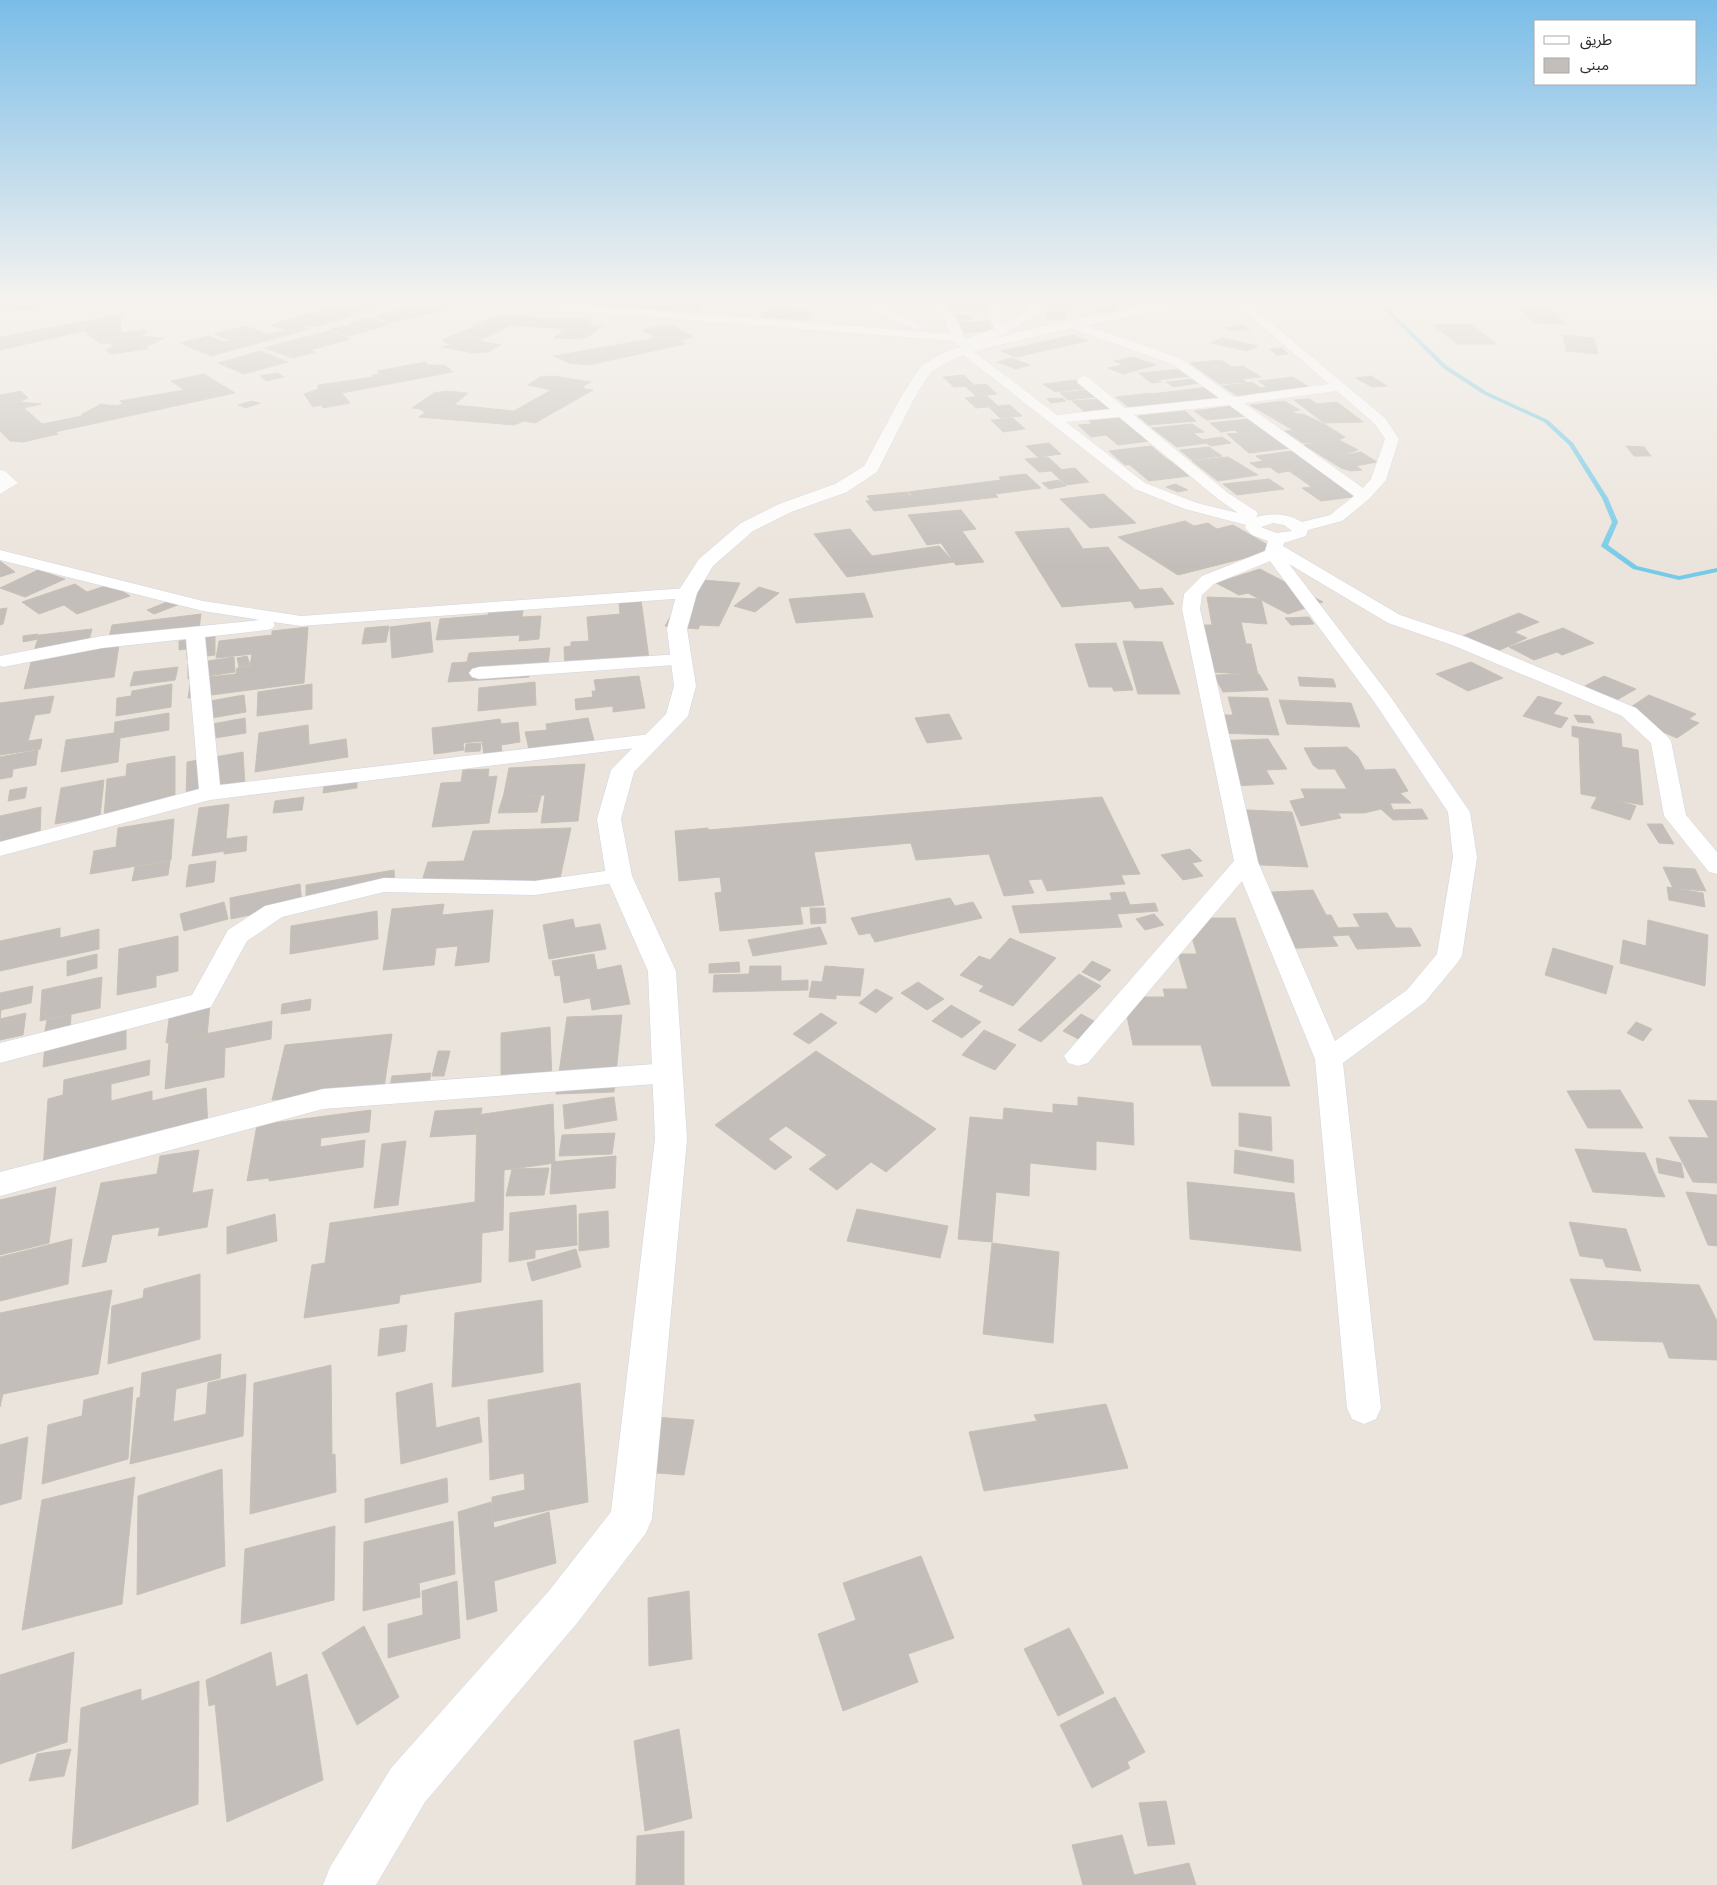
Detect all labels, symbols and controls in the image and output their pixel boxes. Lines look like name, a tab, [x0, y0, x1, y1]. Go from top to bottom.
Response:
legend	[1534, 20, 1697, 85]
text: طريق	[1580, 29, 1612, 50]
text: مبنى	[1580, 54, 1609, 74]

